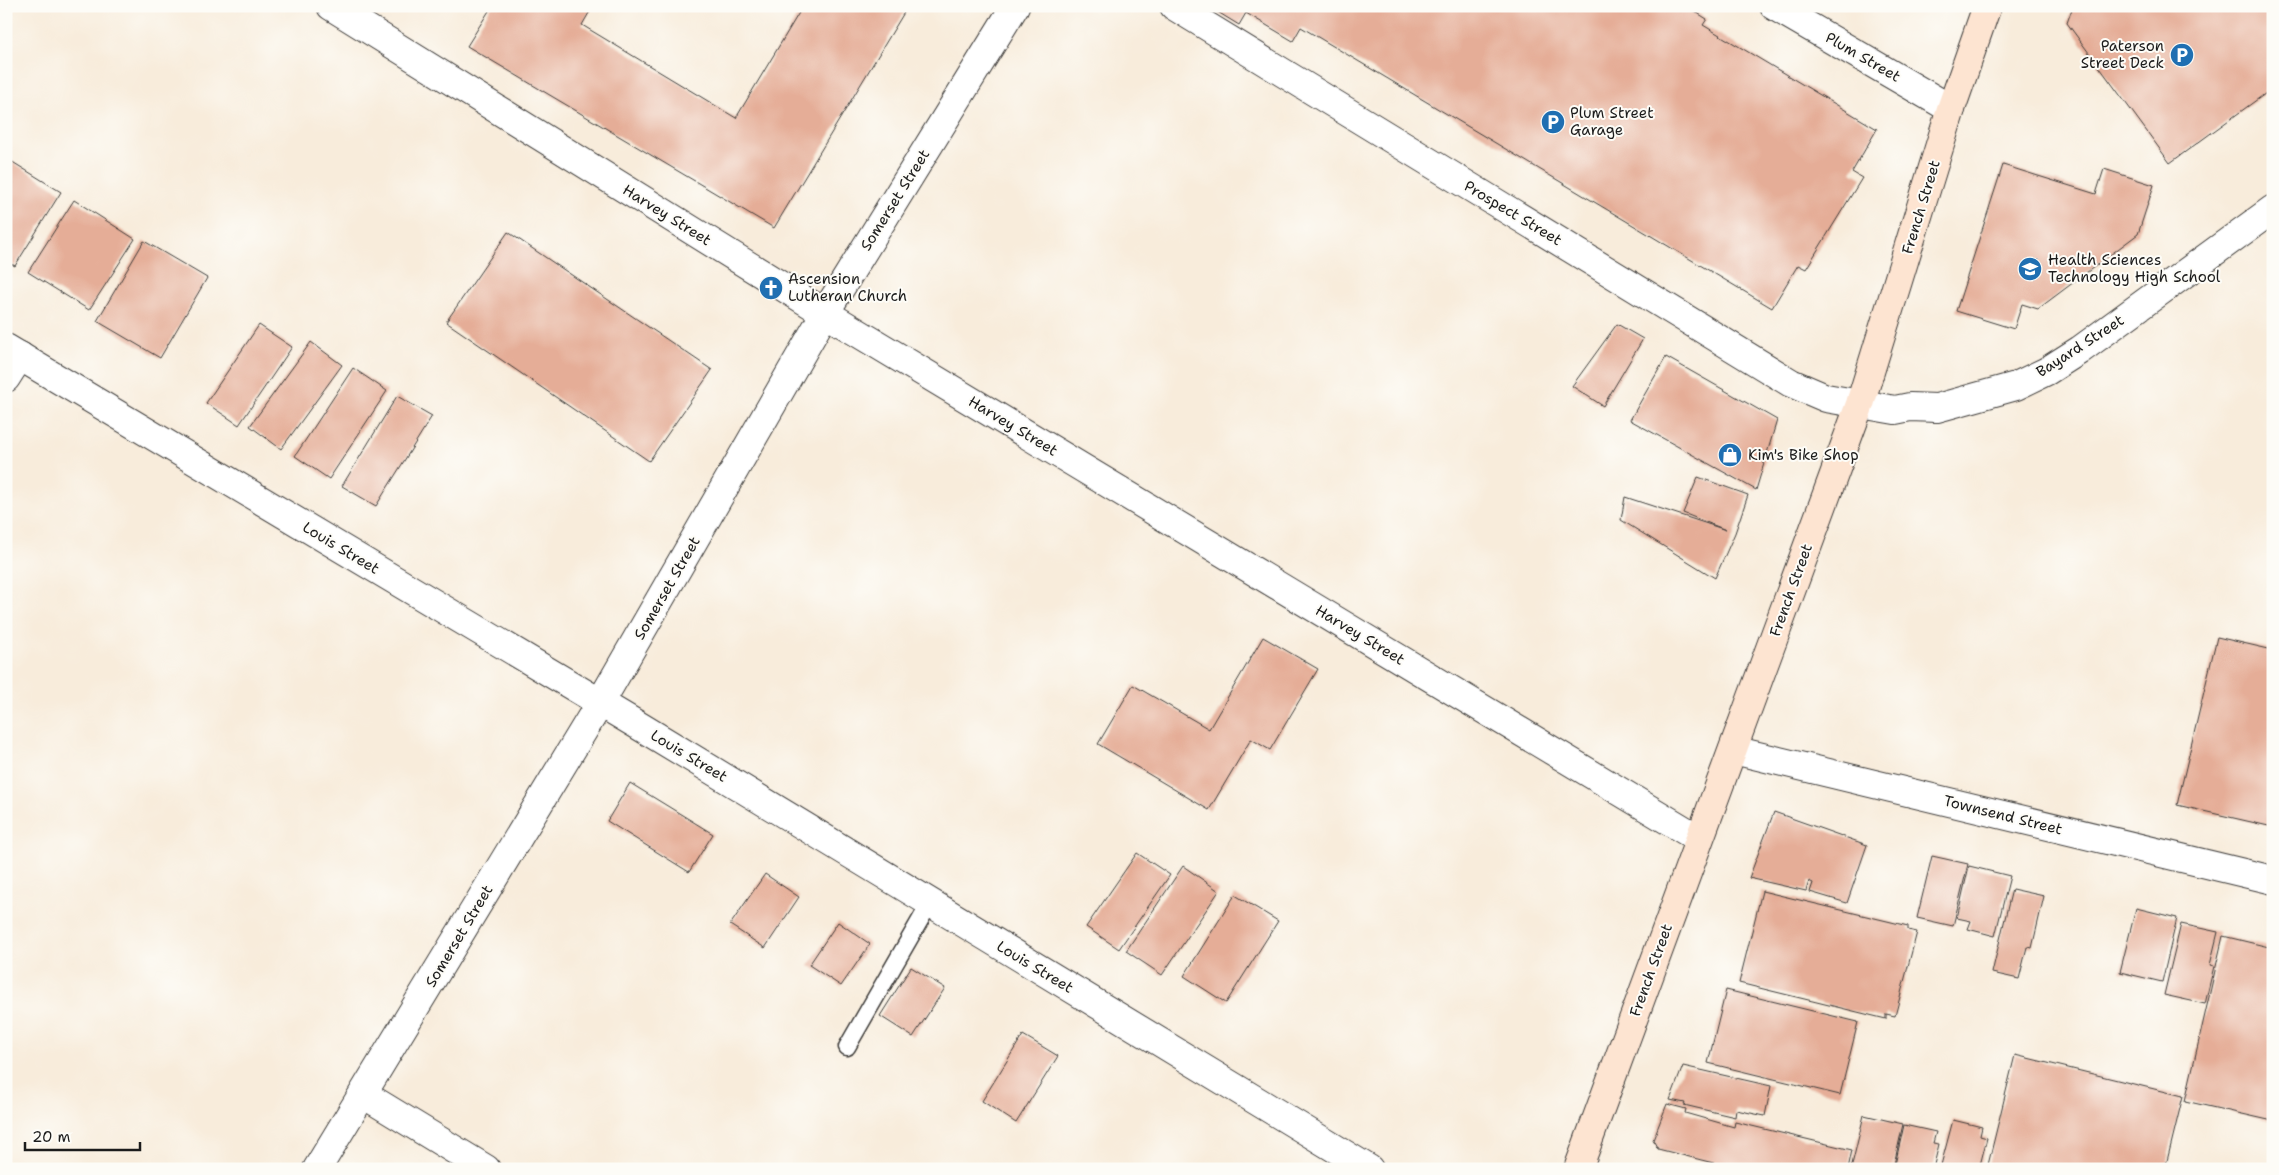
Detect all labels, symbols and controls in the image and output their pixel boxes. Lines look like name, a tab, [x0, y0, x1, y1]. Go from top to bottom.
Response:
street label: Plum Street	[1822, 27, 1904, 87]
place label: Paterson Street Deck	[2081, 36, 2164, 73]
parking icon: Paterson Street Deck	[2169, 42, 2195, 68]
place label: Plum Street Garage	[1570, 103, 1654, 140]
parking icon: Plum Street Garage	[1540, 109, 1566, 135]
street label: Somerset Street	[856, 146, 934, 254]
street label: French Street	[1897, 158, 1945, 256]
street label: Prospect Street	[1460, 176, 1566, 250]
street label: Harvey Street	[619, 180, 715, 250]
place label: Health Sciences Technology High School	[2048, 250, 2221, 287]
school or university icon: Health Sciences Technology High School	[2017, 256, 2043, 282]
place label: Ascension Lutheran Church	[788, 269, 907, 306]
church icon: Ascension Lutheran Church	[758, 275, 784, 301]
street label: Bayard Street	[2032, 310, 2128, 382]
street label: Harvey Street	[965, 391, 1061, 461]
shop icon: Kim's Bike Shop	[1717, 442, 1743, 468]
place label: Kim's Bike Shop	[1748, 445, 1859, 465]
street label: Louis Street	[299, 517, 383, 579]
street label: Somerset Street	[629, 533, 705, 643]
street label: French Street	[1765, 541, 1817, 639]
street label: Harvey Street	[1312, 600, 1408, 670]
street label: Louis Street	[647, 725, 731, 787]
street label: Townsend Street	[1941, 791, 2065, 839]
street label: Somerset Street	[421, 881, 497, 991]
street label: French Street	[1625, 921, 1677, 1019]
street label: Louis Street	[993, 936, 1077, 998]
scale bar	[25, 1120, 140, 1152]
text: 20 m	[32, 1127, 71, 1147]

